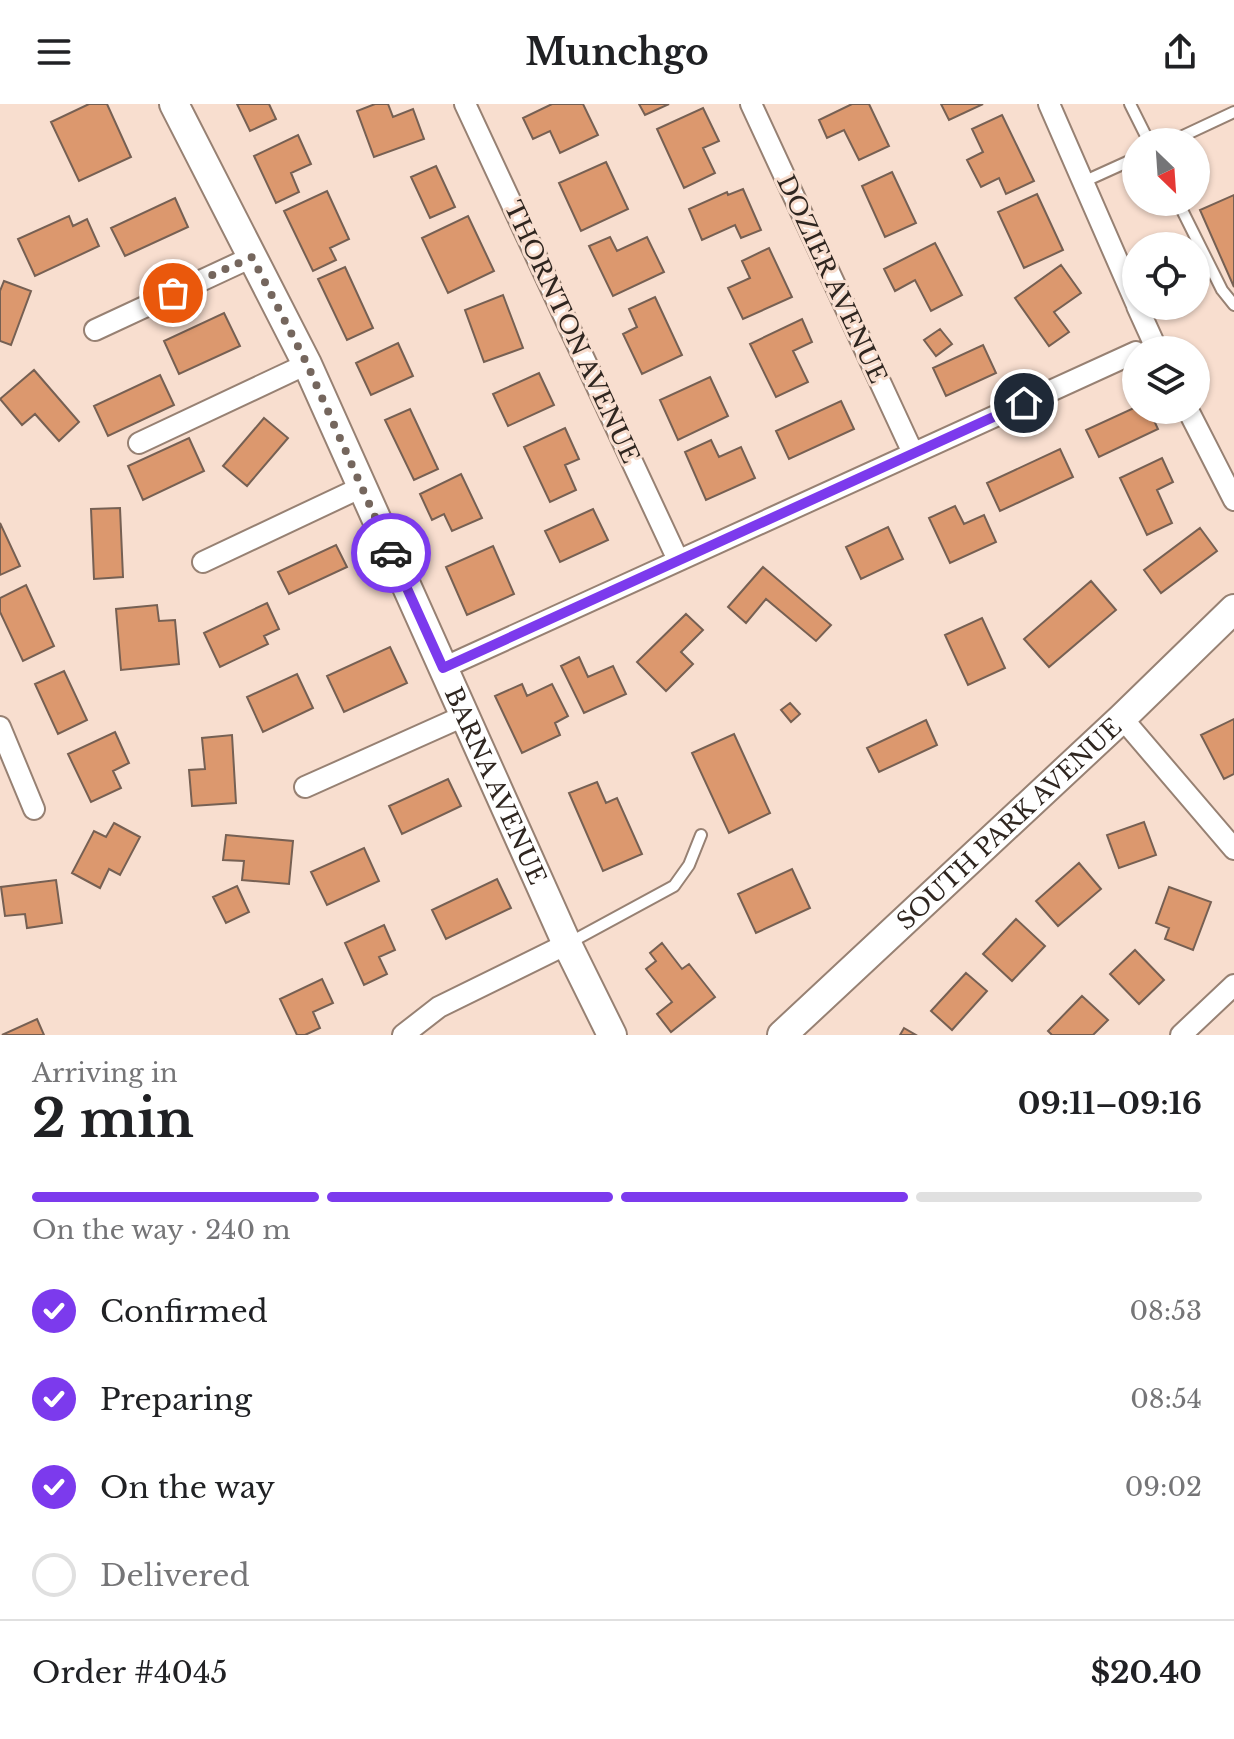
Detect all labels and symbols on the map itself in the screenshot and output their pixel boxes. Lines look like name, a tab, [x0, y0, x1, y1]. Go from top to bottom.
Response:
north arrow	[1122, 128, 1210, 216]
street label: DOZIER AVENUE	[771, 170, 893, 388]
street label: THORNTON AVENUE	[498, 196, 646, 468]
pin	[139, 259, 207, 327]
pin	[990, 369, 1058, 437]
courier	[351, 513, 431, 593]
street label: BARNA AVENUE	[439, 682, 553, 889]
street label: SOUTH PARK AVENUE	[890, 712, 1127, 935]

